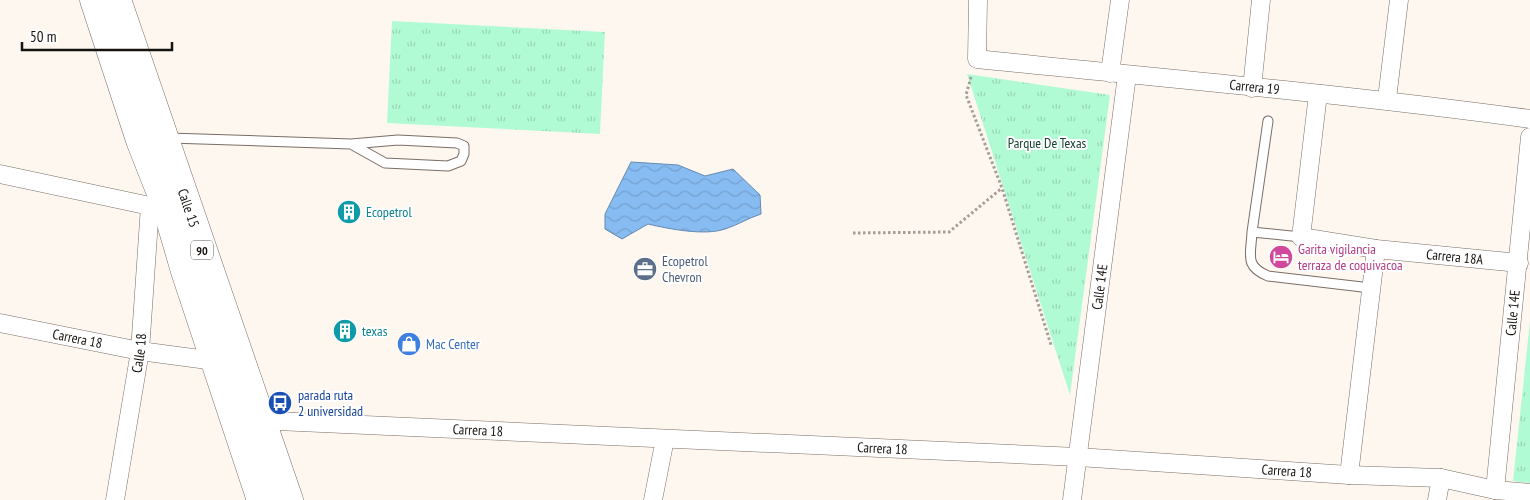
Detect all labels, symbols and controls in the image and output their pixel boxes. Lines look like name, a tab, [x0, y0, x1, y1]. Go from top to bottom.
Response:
scale bar	[22, 20, 172, 52]
text: 50 m	[30, 27, 56, 46]
street label: Carrera 19	[1229, 75, 1281, 98]
park label: Parque De Texas	[1008, 134, 1086, 152]
street label: Calle 15	[174, 186, 204, 230]
building icon: Ecopetrol	[336, 199, 362, 225]
place label: Ecopetrol	[366, 203, 412, 221]
road number: 90	[191, 240, 213, 260]
place label: Garita vigilancia terraza de coquivacoa	[1298, 240, 1403, 274]
hotel icon: Garita vigilancia terraza de coquivacoa	[1268, 244, 1294, 270]
street label: Carrera 18A	[1425, 245, 1484, 268]
place label: Ecopetrol Chevron	[662, 252, 708, 286]
office icon: Ecopetrol Chevron	[632, 256, 658, 282]
street label: Calle 14E	[1088, 263, 1111, 311]
street label: Calle 14E	[1501, 289, 1524, 337]
building icon: texas	[332, 318, 358, 344]
place label: texas	[362, 322, 388, 340]
street label: Carrera 18	[51, 325, 104, 352]
shop icon: Mac Center	[396, 331, 422, 357]
street label: Calle 18	[127, 333, 150, 374]
place label: Mac Center	[426, 335, 480, 353]
place label: parada ruta 2 universidad	[298, 386, 363, 420]
bus stop icon: parada ruta 2 universidad	[267, 390, 293, 416]
street label: Carrera 18	[452, 420, 503, 440]
street label: Carrera 18	[857, 438, 908, 458]
street label: Carrera 18	[1261, 460, 1312, 482]

